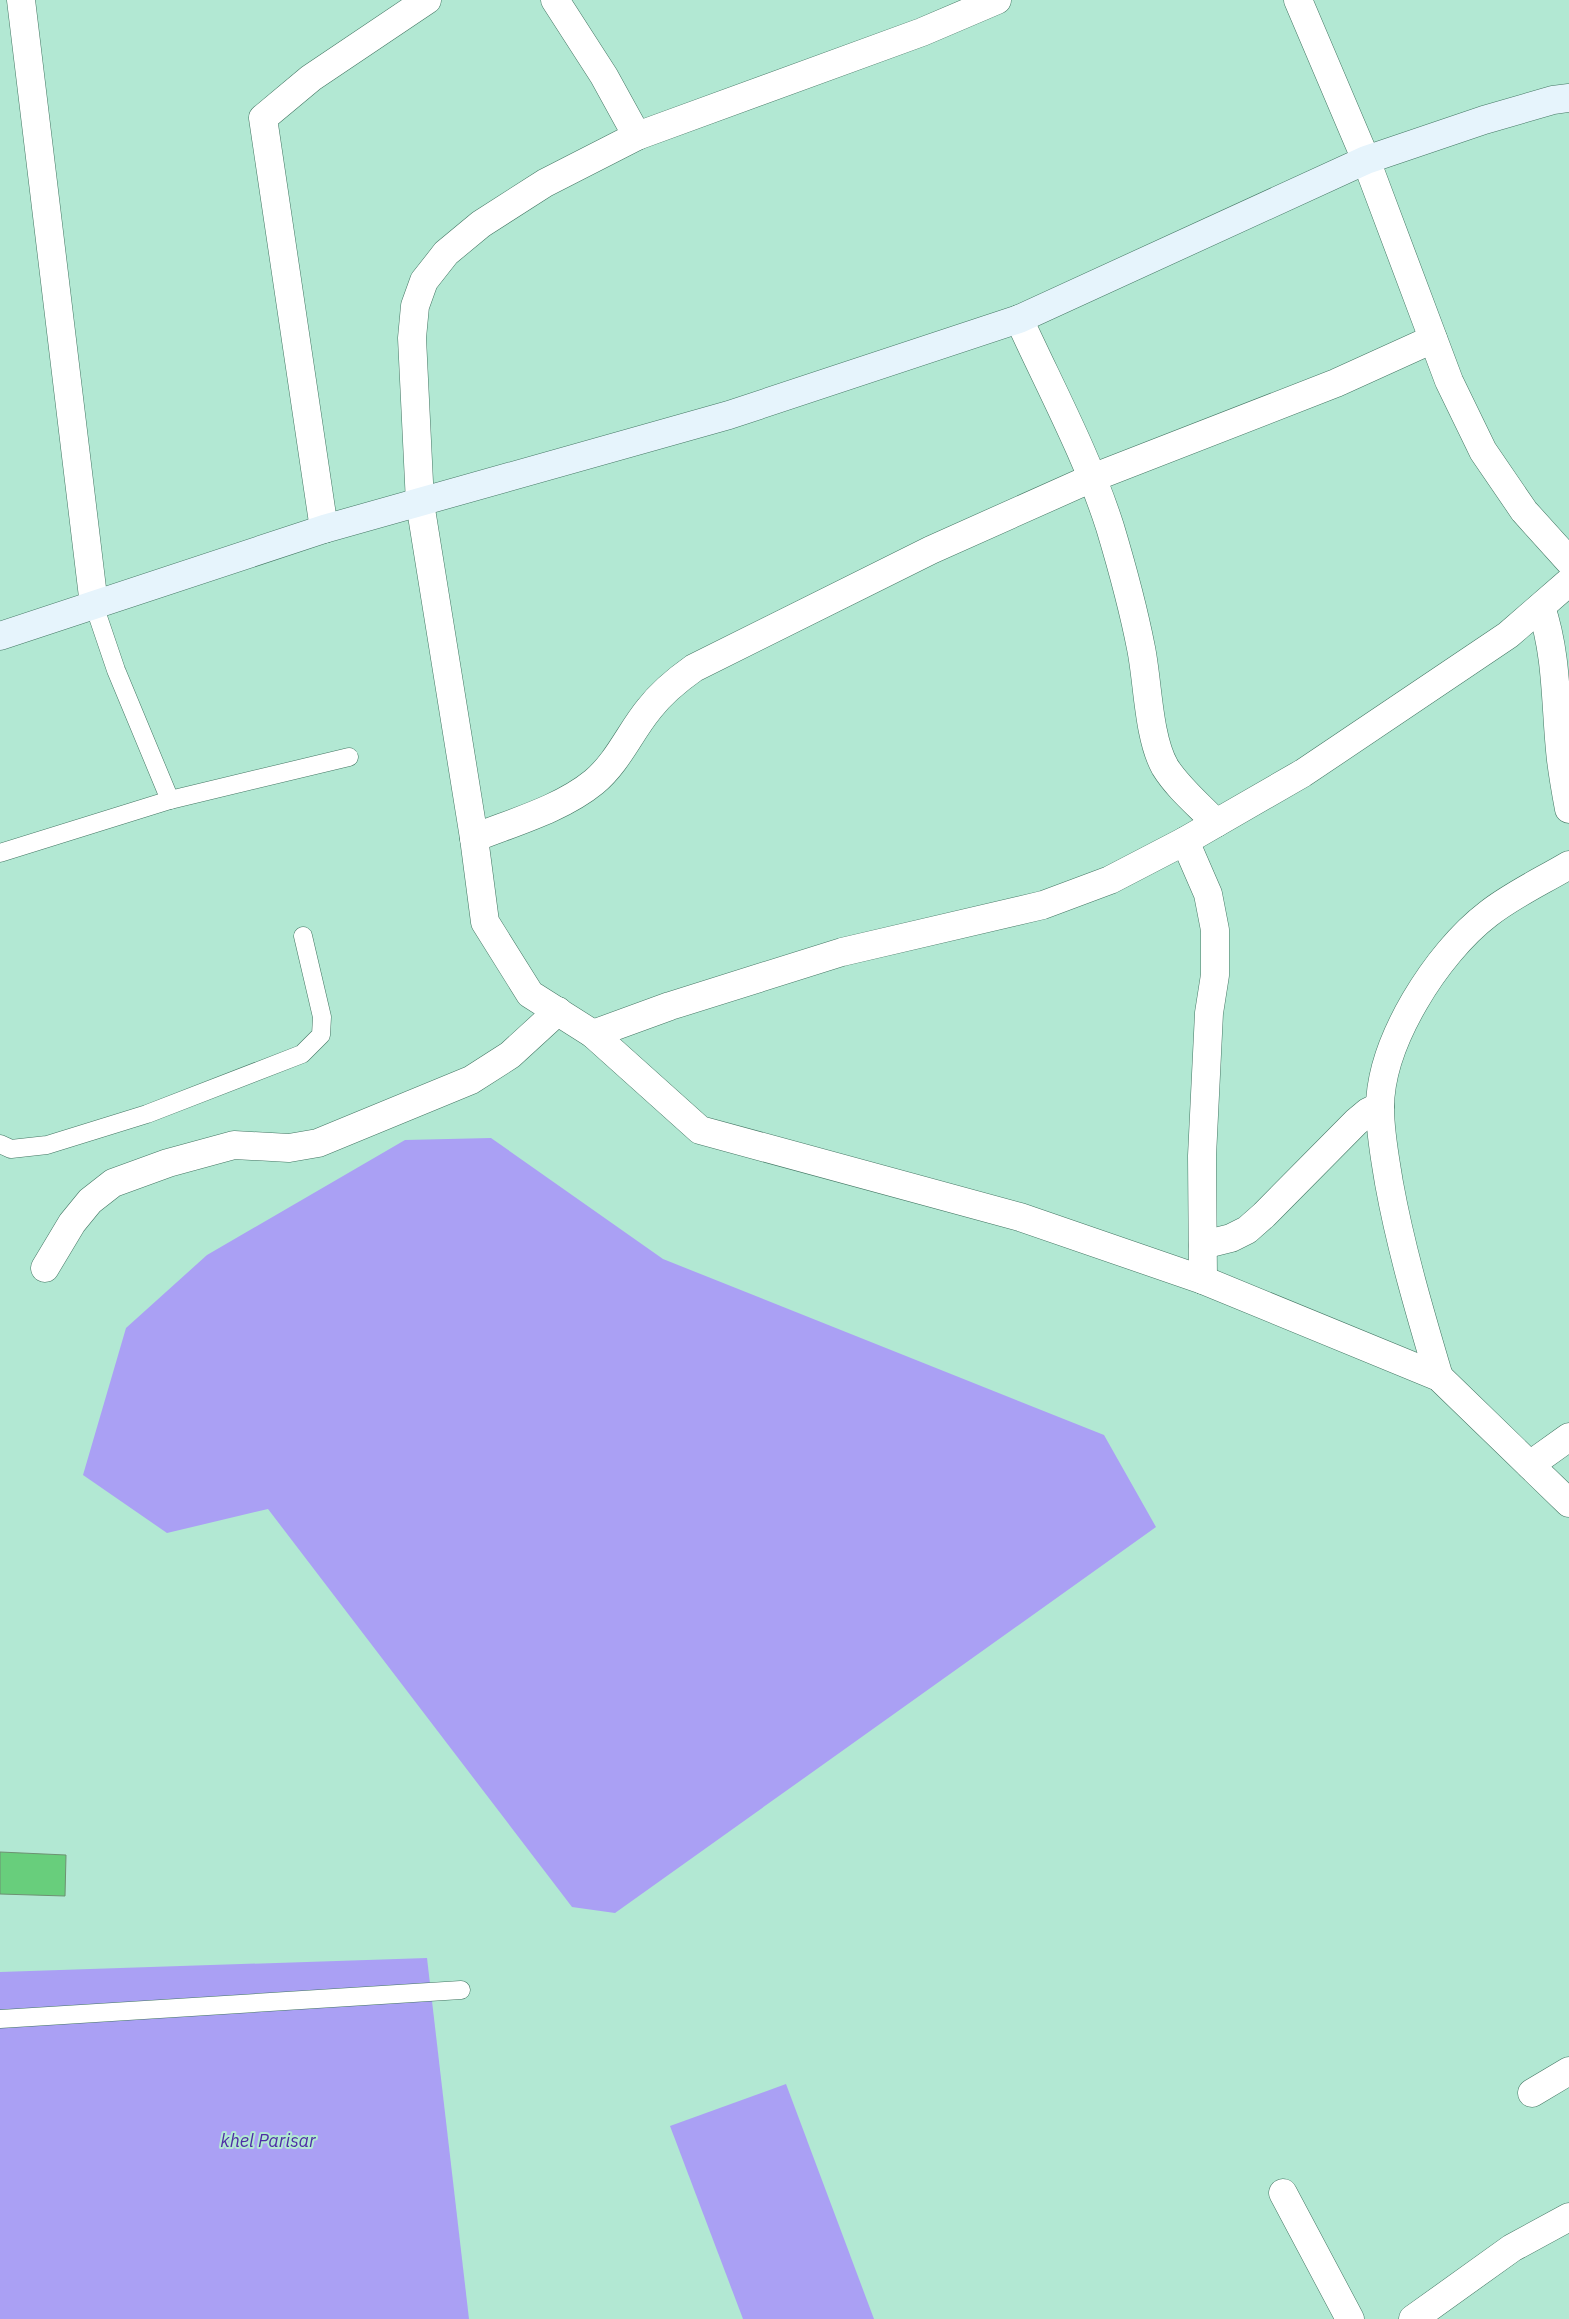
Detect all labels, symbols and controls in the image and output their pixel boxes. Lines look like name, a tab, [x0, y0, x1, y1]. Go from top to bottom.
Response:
water label: khel Parisar	[220, 2129, 316, 2152]

